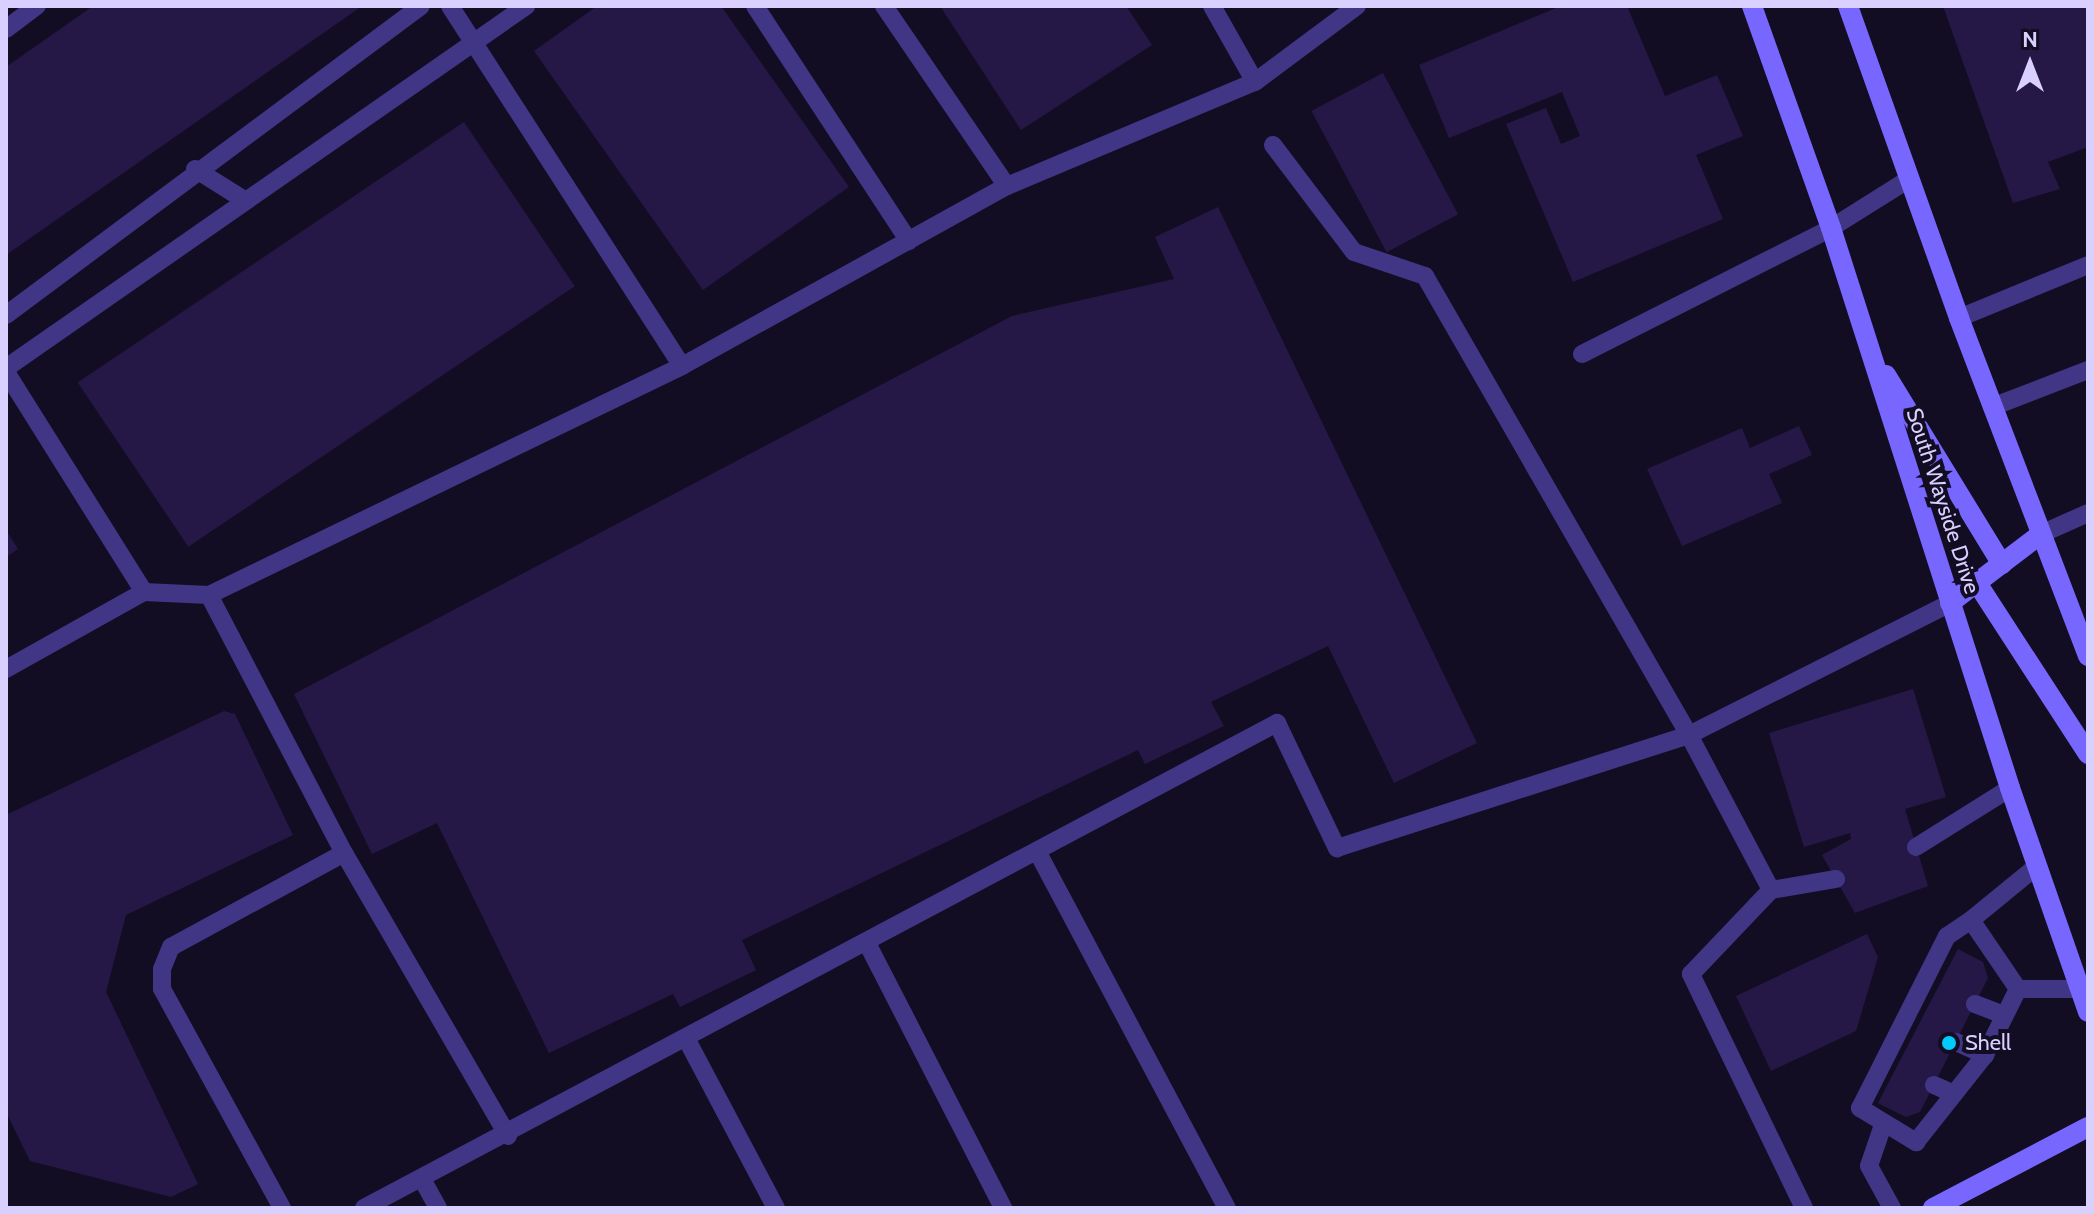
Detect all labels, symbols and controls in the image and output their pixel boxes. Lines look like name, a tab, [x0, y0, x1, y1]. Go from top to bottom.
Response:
north arrow	[1990, 24, 2070, 104]
text: N	[2022, 26, 2038, 53]
street label: South Wayside Drive	[1901, 405, 1985, 597]
place label: Shell	[1965, 1030, 2011, 1056]
marker: Shell	[1940, 1034, 1958, 1052]

